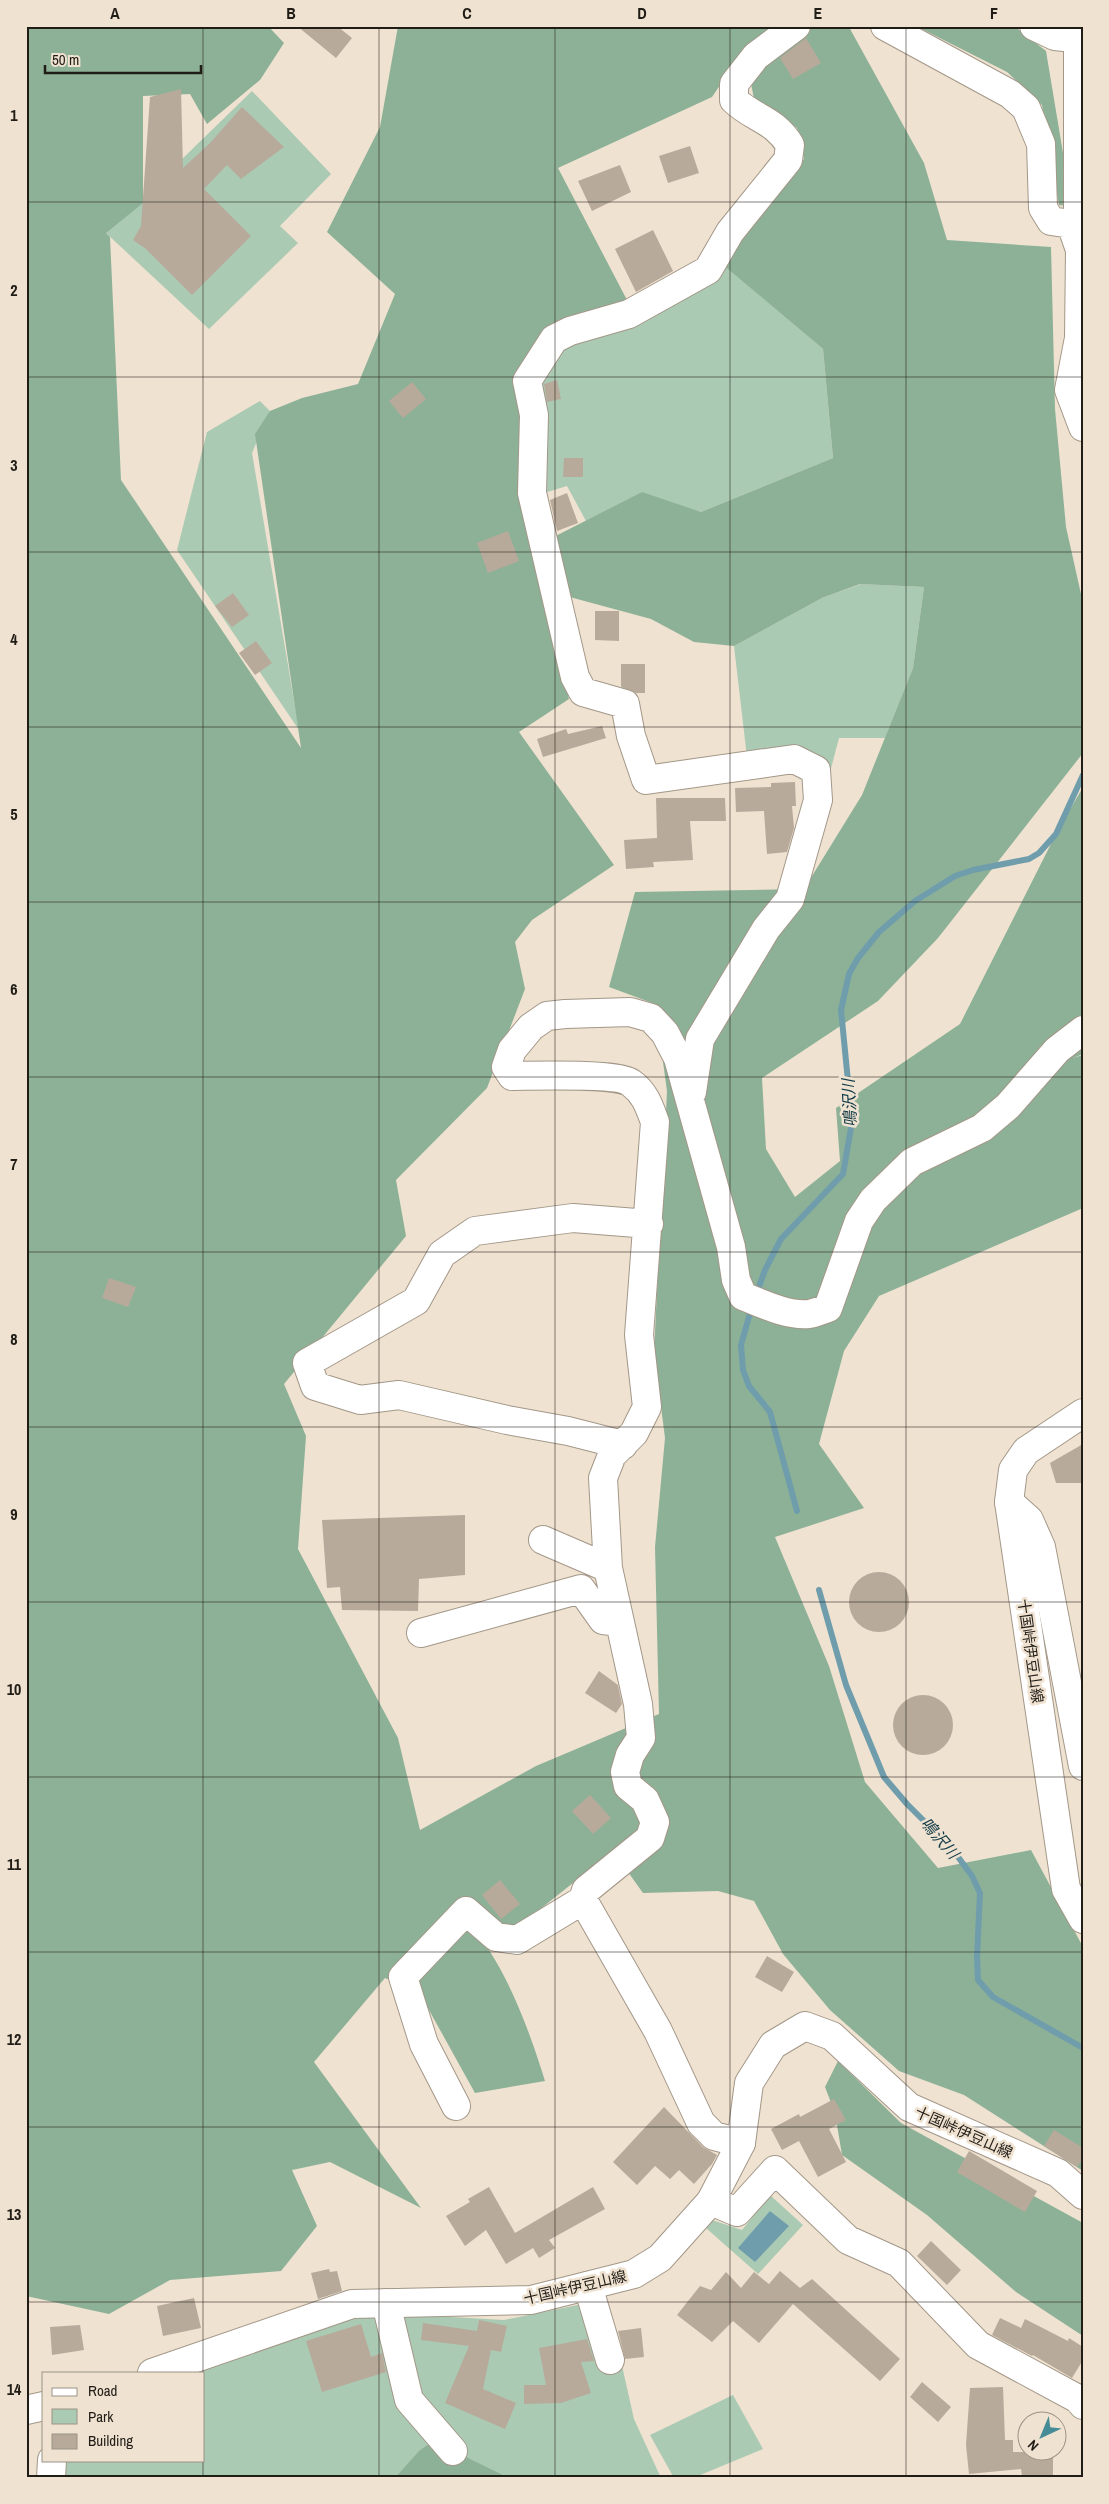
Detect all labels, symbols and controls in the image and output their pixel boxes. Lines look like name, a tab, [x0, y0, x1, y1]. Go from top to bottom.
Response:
text: A	[110, 2, 120, 24]
text: B	[286, 2, 296, 24]
text: C	[462, 2, 472, 24]
text: D	[637, 2, 647, 24]
text: E	[814, 2, 823, 24]
text: F	[990, 2, 998, 24]
scale bar	[45, 42, 201, 74]
text: 50 m	[52, 49, 79, 70]
text: 1	[10, 104, 18, 126]
text: 2	[10, 279, 18, 301]
text: 3	[10, 454, 18, 476]
text: 4	[10, 628, 18, 650]
text: 5	[10, 803, 18, 825]
text: 6	[10, 978, 18, 1000]
water label: 鳴沢川	[837, 1076, 861, 1128]
text: 7	[10, 1153, 18, 1175]
text: 8	[10, 1328, 18, 1350]
text: 9	[10, 1503, 18, 1525]
street label: 十国峠伊豆山線	[1013, 1598, 1049, 1704]
text: 10	[7, 1678, 21, 1700]
water label: 鳴沢川	[916, 1813, 965, 1865]
text: 11	[7, 1853, 22, 1875]
text: 12	[7, 2028, 21, 2050]
street label: 十国峠伊豆山線	[912, 2101, 1016, 2163]
text: 13	[7, 2203, 21, 2225]
street label: 十国峠伊豆山線	[521, 2265, 629, 2309]
legend	[42, 2372, 205, 2462]
text: 14	[7, 2378, 22, 2400]
text: Road	[88, 2380, 117, 2401]
text: Park	[88, 2406, 114, 2427]
north arrow	[1016, 2412, 1066, 2462]
text: Building	[88, 2430, 133, 2451]
text: N	[1024, 2436, 1042, 2455]

